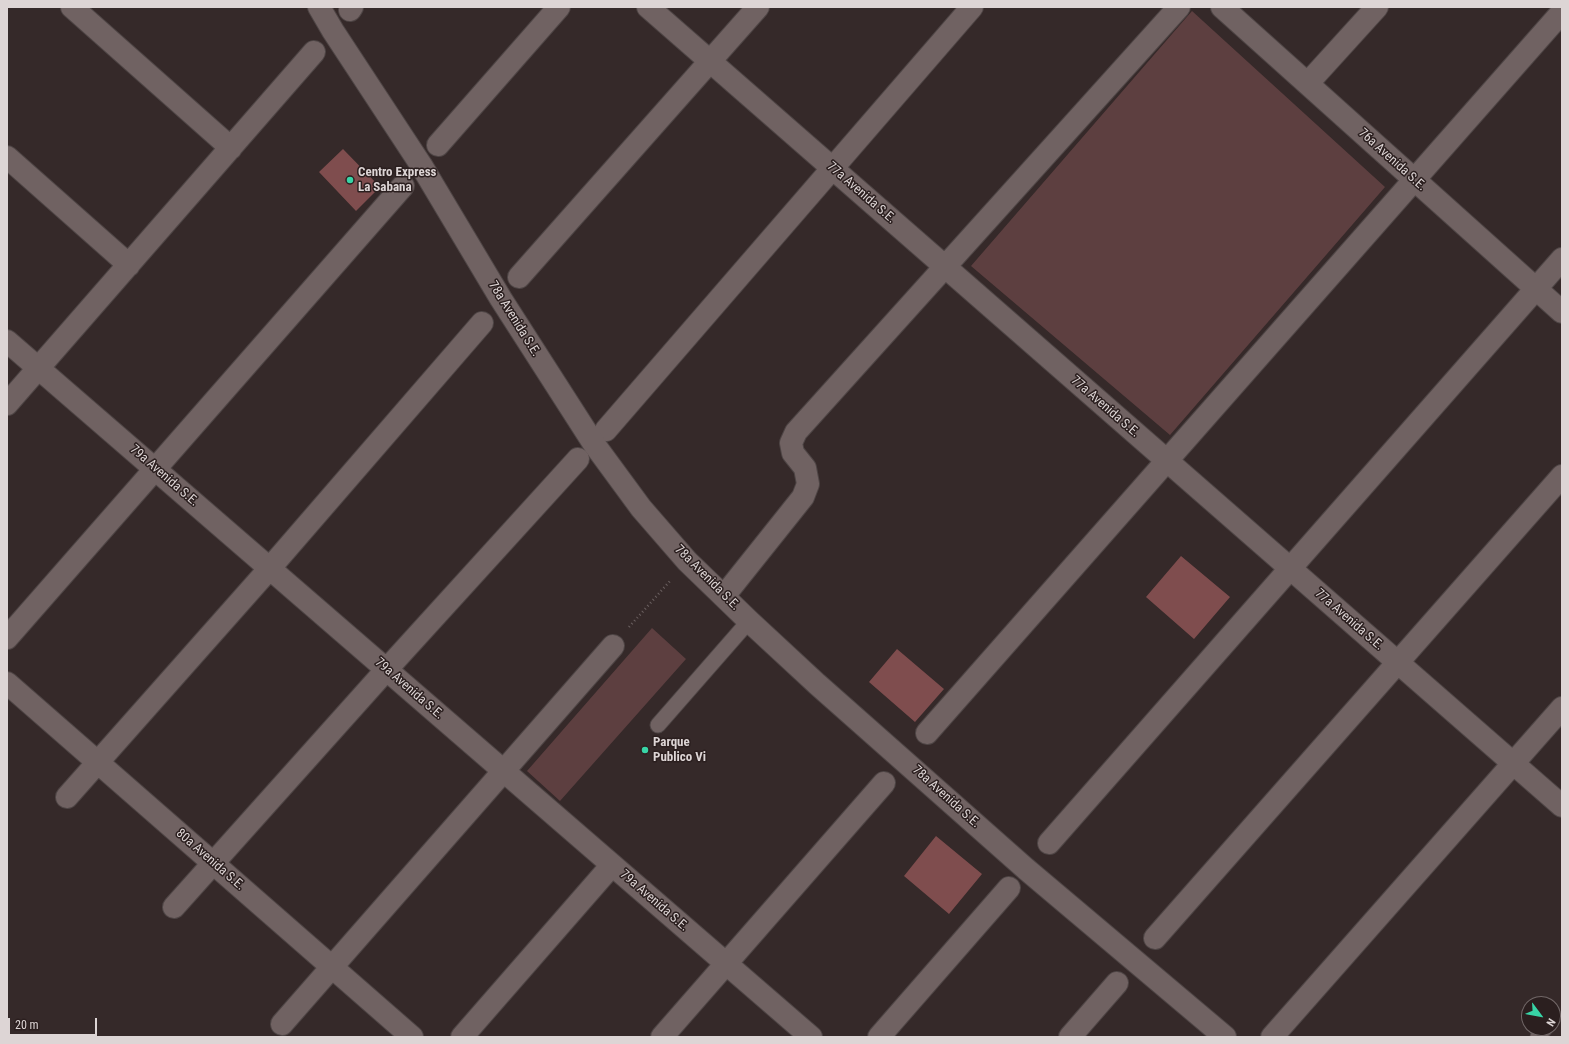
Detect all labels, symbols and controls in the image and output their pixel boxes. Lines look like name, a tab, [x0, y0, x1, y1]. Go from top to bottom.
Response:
street label: 76a Avenida S.E.	[1355, 125, 1429, 195]
street label: 77a Avenida S.E.	[824, 159, 898, 227]
place label: Centro Express La Sabana	[358, 165, 436, 196]
marker: Centro Express La Sabana	[345, 175, 355, 185]
street label: 78a Avenida S.E.	[485, 278, 543, 360]
street label: 77a Avenida S.E.	[1068, 373, 1142, 441]
street label: 79a Avenida S.E.	[127, 442, 201, 510]
street label: 78a Avenida S.E.	[671, 542, 743, 614]
street label: 77a Avenida S.E.	[1312, 586, 1386, 654]
street label: 79a Avenida S.E.	[372, 655, 446, 723]
place label: Parque Publico Vi	[653, 735, 706, 766]
marker: Parque Publico Vi	[640, 745, 650, 755]
street label: 78a Avenida S.E.	[909, 762, 983, 832]
street label: 80a Avenida S.E.	[173, 826, 247, 894]
street label: 79a Avenida S.E.	[617, 867, 691, 935]
north arrow	[1521, 996, 1561, 1036]
scale bar	[10, 1010, 99, 1036]
text: N	[1543, 1016, 1558, 1028]
text: 20 m	[15, 1018, 39, 1032]

